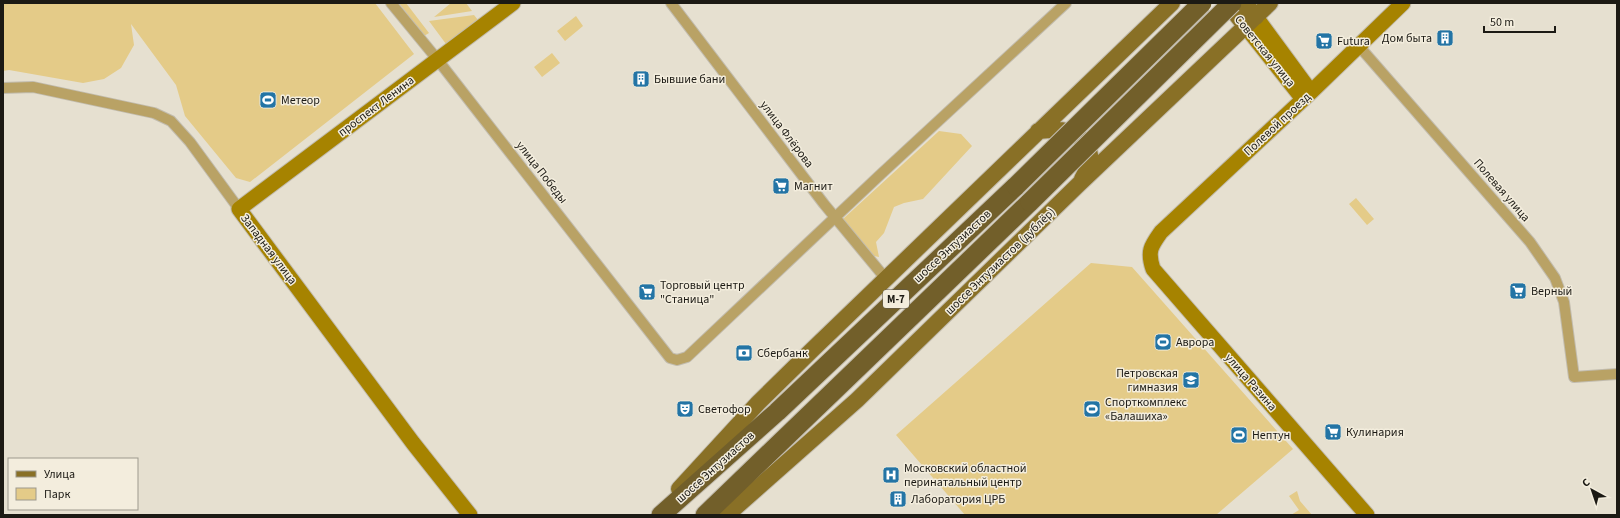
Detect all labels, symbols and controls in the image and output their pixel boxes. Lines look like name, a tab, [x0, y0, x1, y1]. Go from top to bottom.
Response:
scale bar	[1484, 8, 1555, 34]
street label: Советская улица	[1230, 12, 1299, 91]
text: 50 m	[1490, 14, 1514, 31]
building icon: Дом быта	[1435, 28, 1455, 48]
place label: Дом быта	[1382, 30, 1432, 47]
supermarket icon: Futura	[1314, 31, 1334, 51]
place label: Futura	[1337, 33, 1370, 50]
building icon: Бывшие бани	[631, 69, 651, 89]
place label: Бывшие бани	[654, 71, 725, 88]
street label: проспект Ленина	[335, 72, 418, 141]
street label: Полевой проезд	[1240, 88, 1315, 160]
sports icon: Метеор	[258, 90, 278, 110]
place label: Метеор	[281, 92, 320, 109]
street label: улица Флёрова	[756, 97, 817, 171]
street label: улица Победы	[512, 137, 571, 207]
street label: Полевая улица	[1469, 155, 1534, 226]
supermarket icon: Магнит	[771, 176, 791, 196]
place label: Магнит	[794, 178, 833, 195]
street label: шоссе Энтузиастов (дублёр)	[941, 204, 1059, 319]
street label: шоссе Энтузиастов	[910, 206, 995, 287]
street label: Западная улица	[236, 210, 301, 288]
place label: Торговый центр "Станица"	[660, 277, 745, 308]
supermarket icon: Верный	[1508, 281, 1528, 301]
supermarket icon: Торговый центр "Станица"	[637, 282, 657, 302]
place label: Верный	[1531, 283, 1572, 300]
road number: М-7	[883, 290, 909, 308]
sports icon: Аврора	[1153, 332, 1173, 352]
place label: Аврора	[1176, 334, 1214, 351]
bank icon: Сбербанк	[734, 343, 754, 363]
place label: Сбербанк	[757, 345, 808, 362]
street label: улица Разина	[1221, 350, 1280, 415]
place label: Петровская гимназия	[1116, 365, 1178, 396]
school or university icon: Петровская гимназия	[1181, 370, 1201, 390]
place label: Спорткомплекс «Балашиха»	[1105, 394, 1187, 425]
theatre icon: Светофор	[675, 399, 695, 419]
sports icon: Спорткомплекс «Балашиха»	[1082, 399, 1102, 419]
place label: Светофор	[698, 401, 751, 418]
supermarket icon: Кулинария	[1323, 422, 1343, 442]
place label: Кулинария	[1346, 424, 1404, 441]
sports icon: Нептун	[1229, 425, 1249, 445]
street label: шоссе Энтузиастов	[672, 427, 758, 507]
place label: Нептун	[1252, 427, 1290, 444]
legend	[8, 458, 138, 510]
place label: Московский областной перинатальный центр	[904, 460, 1027, 491]
hospital icon: Московский областной перинатальный центр	[881, 465, 901, 485]
text: Улица	[44, 466, 75, 483]
north arrow	[1572, 470, 1612, 510]
text: С	[1579, 475, 1594, 491]
text: Парк	[44, 486, 70, 503]
building icon: Лаборатория ЦРБ	[888, 489, 908, 509]
place label: Лаборатория ЦРБ	[911, 491, 1005, 508]

